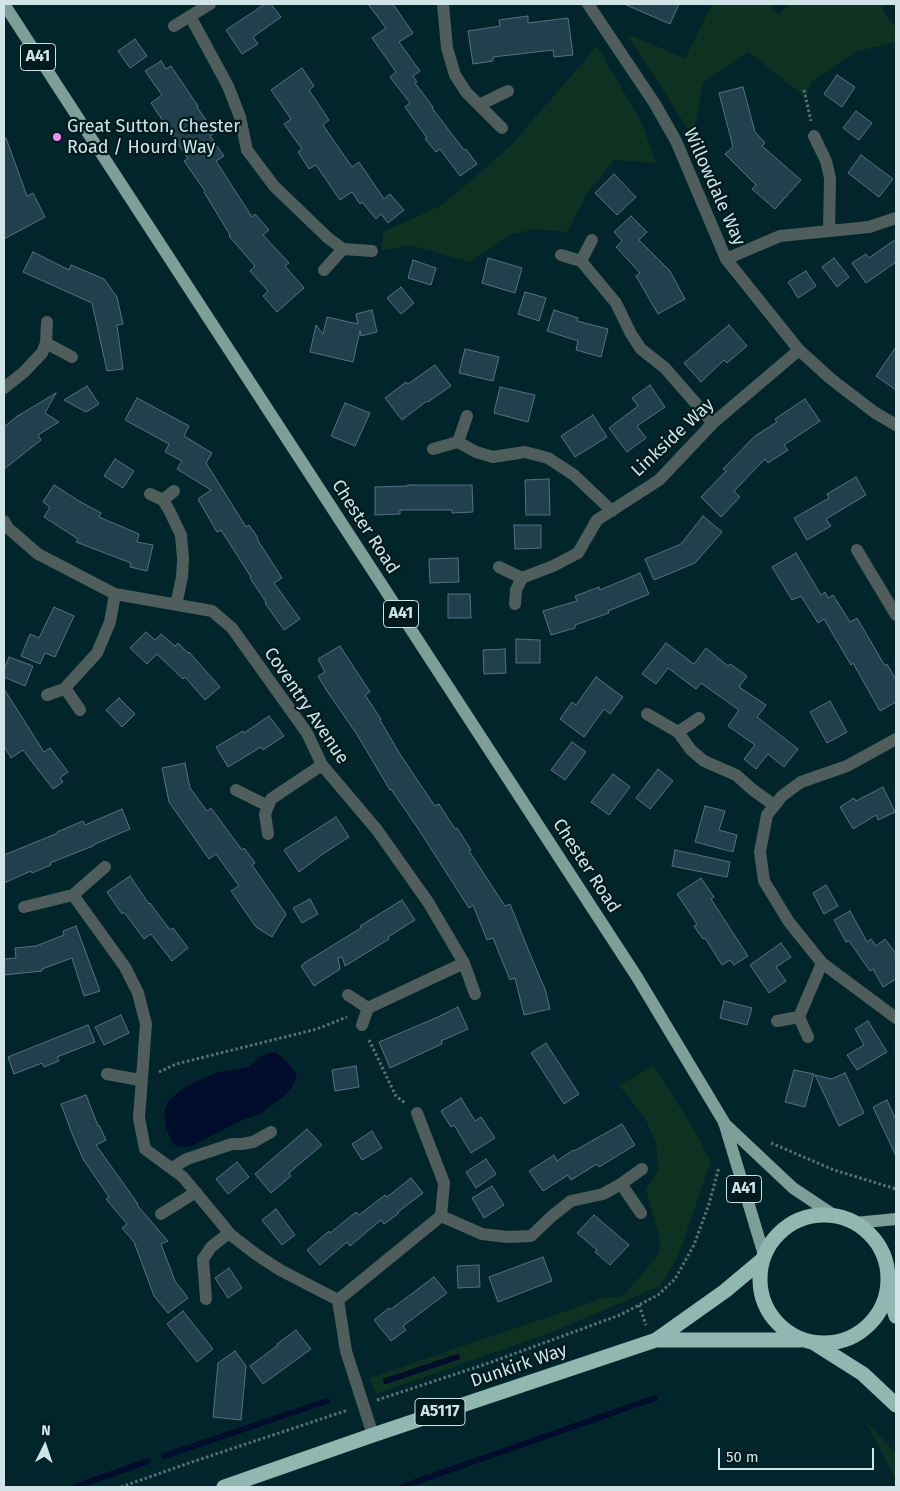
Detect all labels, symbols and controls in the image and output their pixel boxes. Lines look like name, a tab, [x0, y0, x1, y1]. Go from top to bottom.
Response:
road number: A41	[20, 44, 56, 70]
place label: Great Sutton, Chester Road / Hourd Way	[67, 116, 240, 158]
street label: Willowdale Way	[678, 125, 750, 249]
marker: Great Sutton, Chester Road / Hourd Way	[51, 131, 63, 143]
street label: Linkside Way	[627, 394, 719, 482]
street label: Chester Road	[327, 476, 403, 578]
road number: A41	[384, 600, 418, 628]
street label: Coventry Avenue	[259, 644, 353, 768]
street label: Chester Road	[548, 815, 624, 917]
road number: A41	[726, 1176, 762, 1202]
street label: Dunkirk Way	[468, 1339, 570, 1393]
road number: A5117	[415, 1398, 465, 1425]
north arrow	[20, 1421, 70, 1471]
text: N	[41, 1422, 51, 1439]
scale bar	[720, 1438, 876, 1470]
text: 50 m	[726, 1448, 759, 1466]

